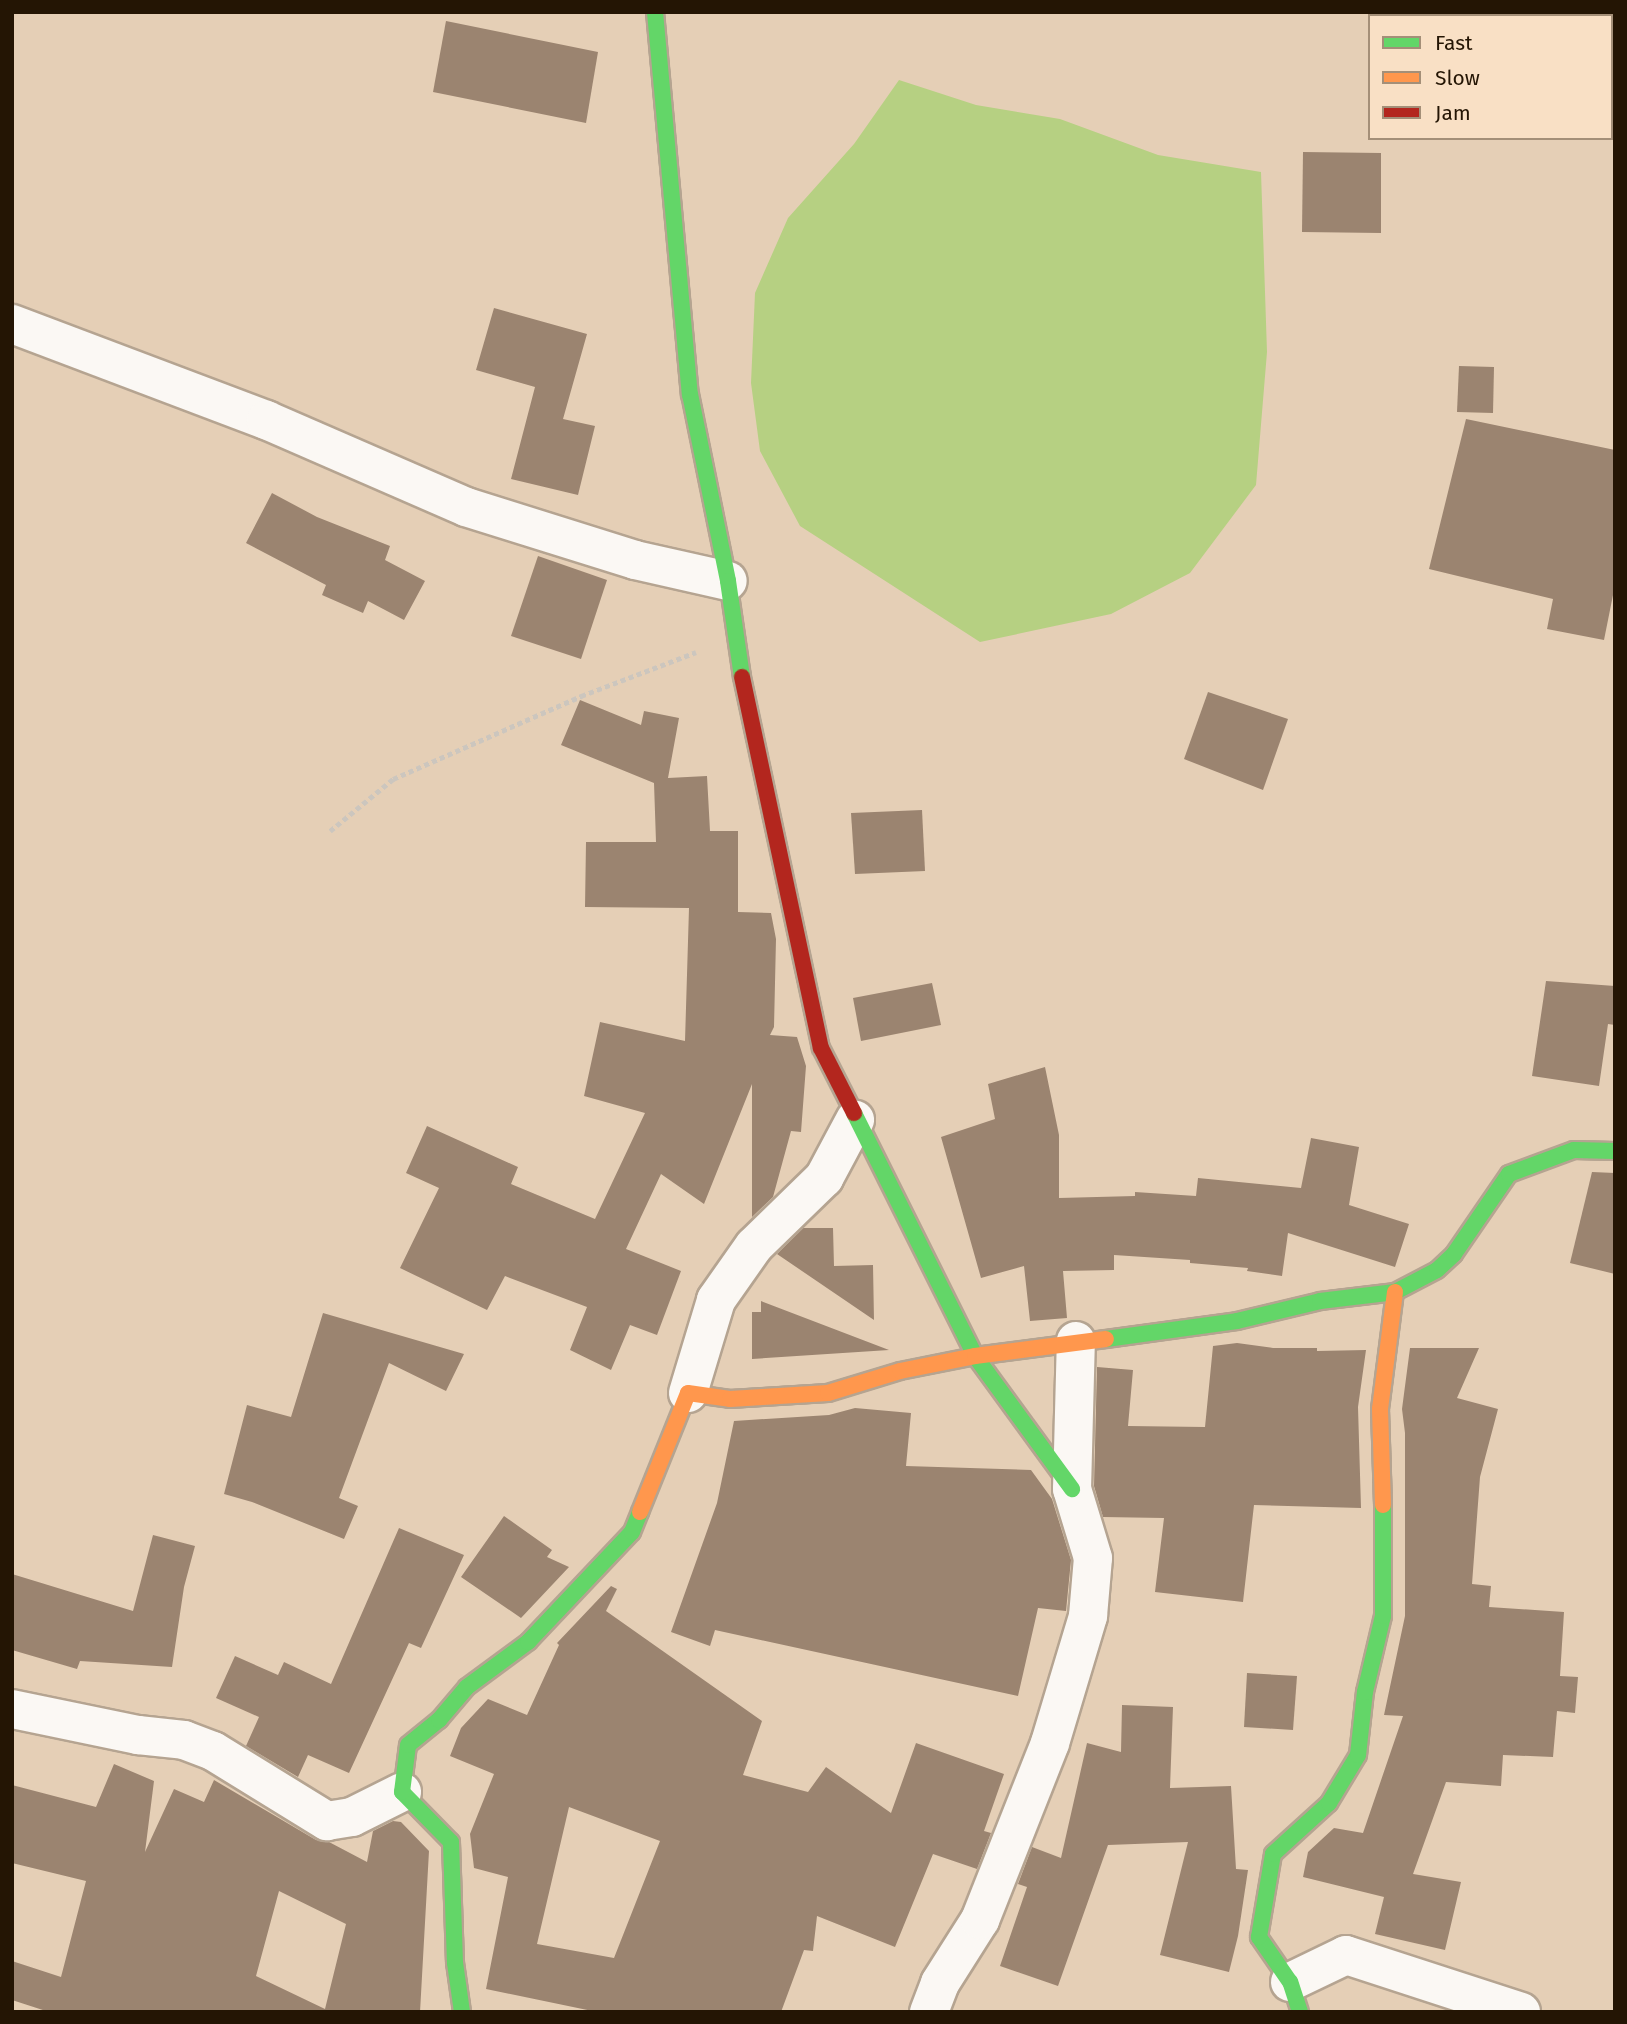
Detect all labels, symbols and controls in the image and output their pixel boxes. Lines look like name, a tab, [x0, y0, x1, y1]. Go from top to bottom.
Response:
legend	[1368, 14, 1613, 140]
text: Fast	[1435, 30, 1473, 56]
text: Slow	[1435, 65, 1480, 91]
text: Jam	[1435, 100, 1471, 126]

